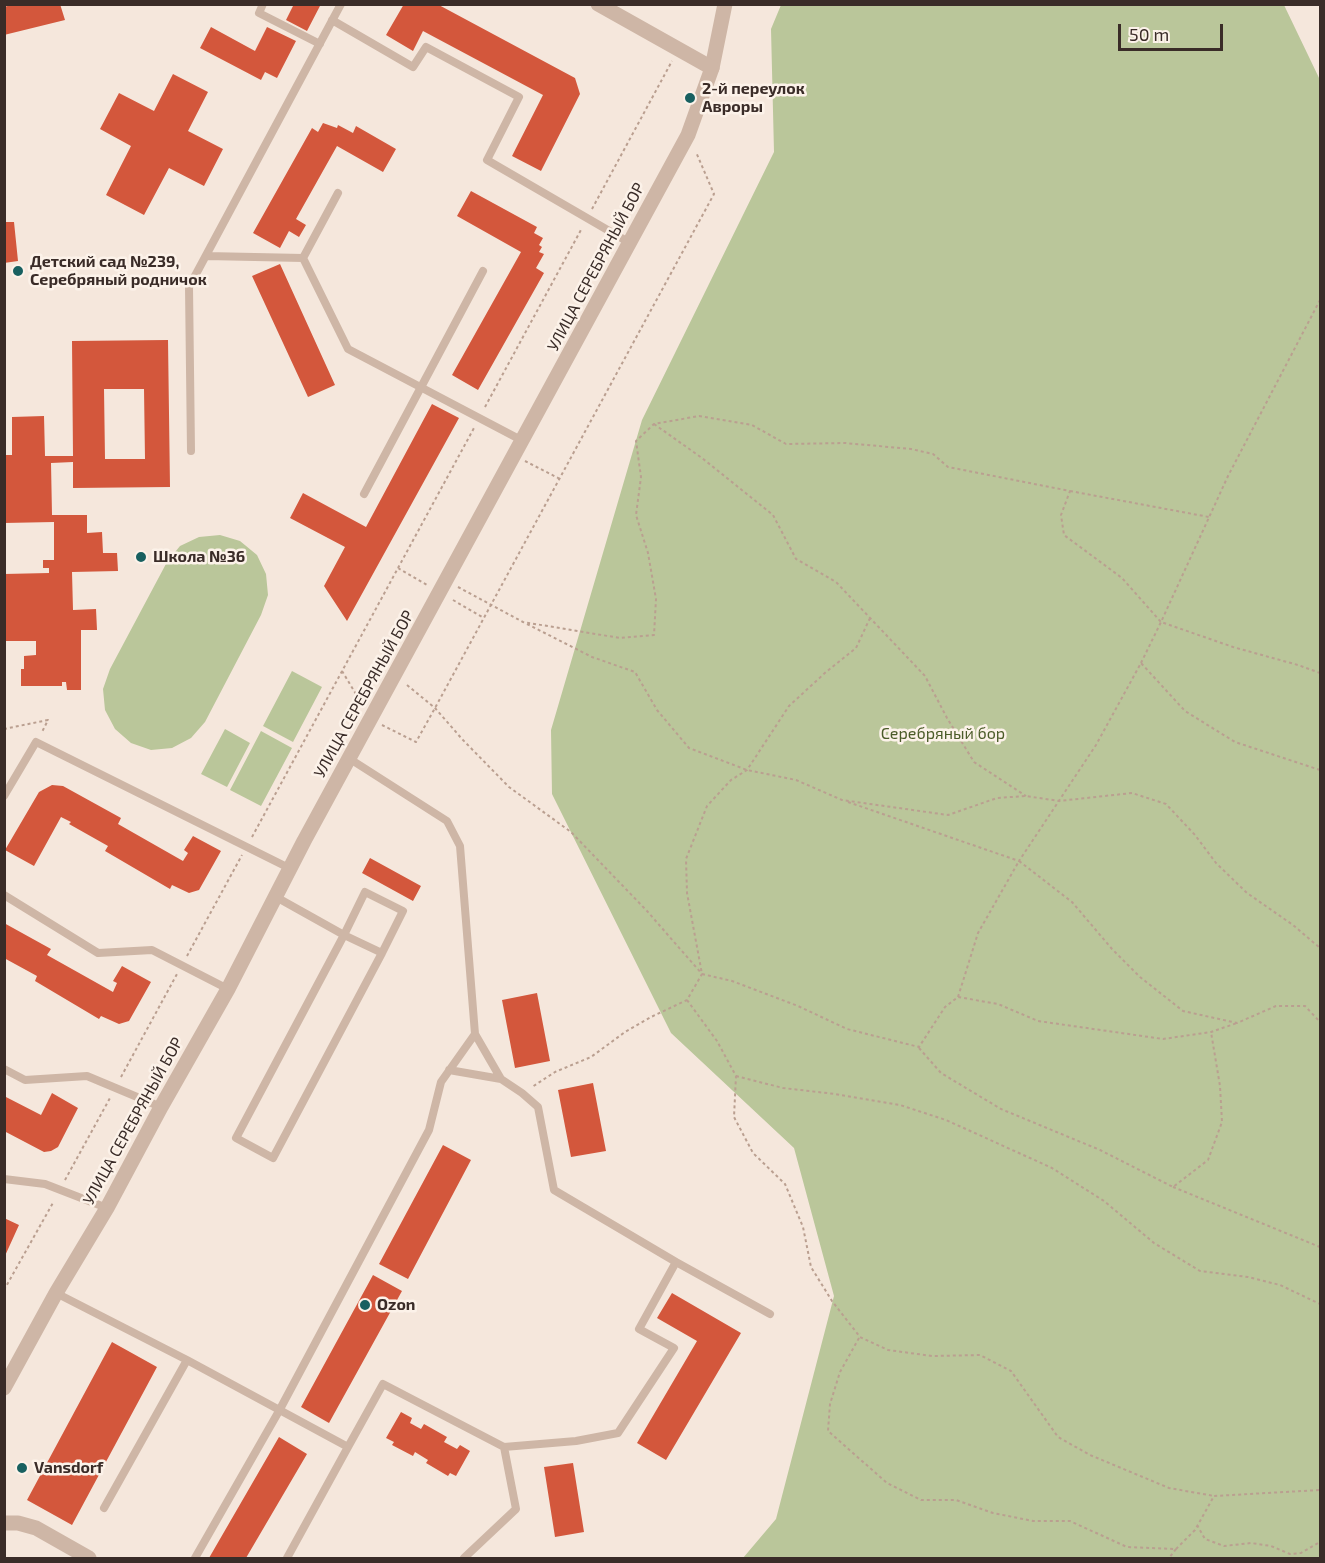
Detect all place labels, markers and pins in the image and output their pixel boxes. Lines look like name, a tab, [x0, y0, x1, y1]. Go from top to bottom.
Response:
place label: 2-й переулок Авроры	[702, 79, 805, 117]
marker: 2-й переулок Авроры	[683, 91, 697, 105]
place label: Детский сад №239, Серебряный родничок	[30, 252, 207, 290]
marker: Детский сад №239, Серебряный родничок	[11, 264, 25, 278]
place label: Школа №36	[153, 547, 245, 567]
marker: Школа №36	[134, 550, 148, 564]
place label: Ozon	[377, 1295, 415, 1315]
marker: Ozon	[358, 1298, 372, 1312]
place label: Vansdorf	[34, 1458, 103, 1478]
marker: Vansdorf	[15, 1461, 29, 1475]

